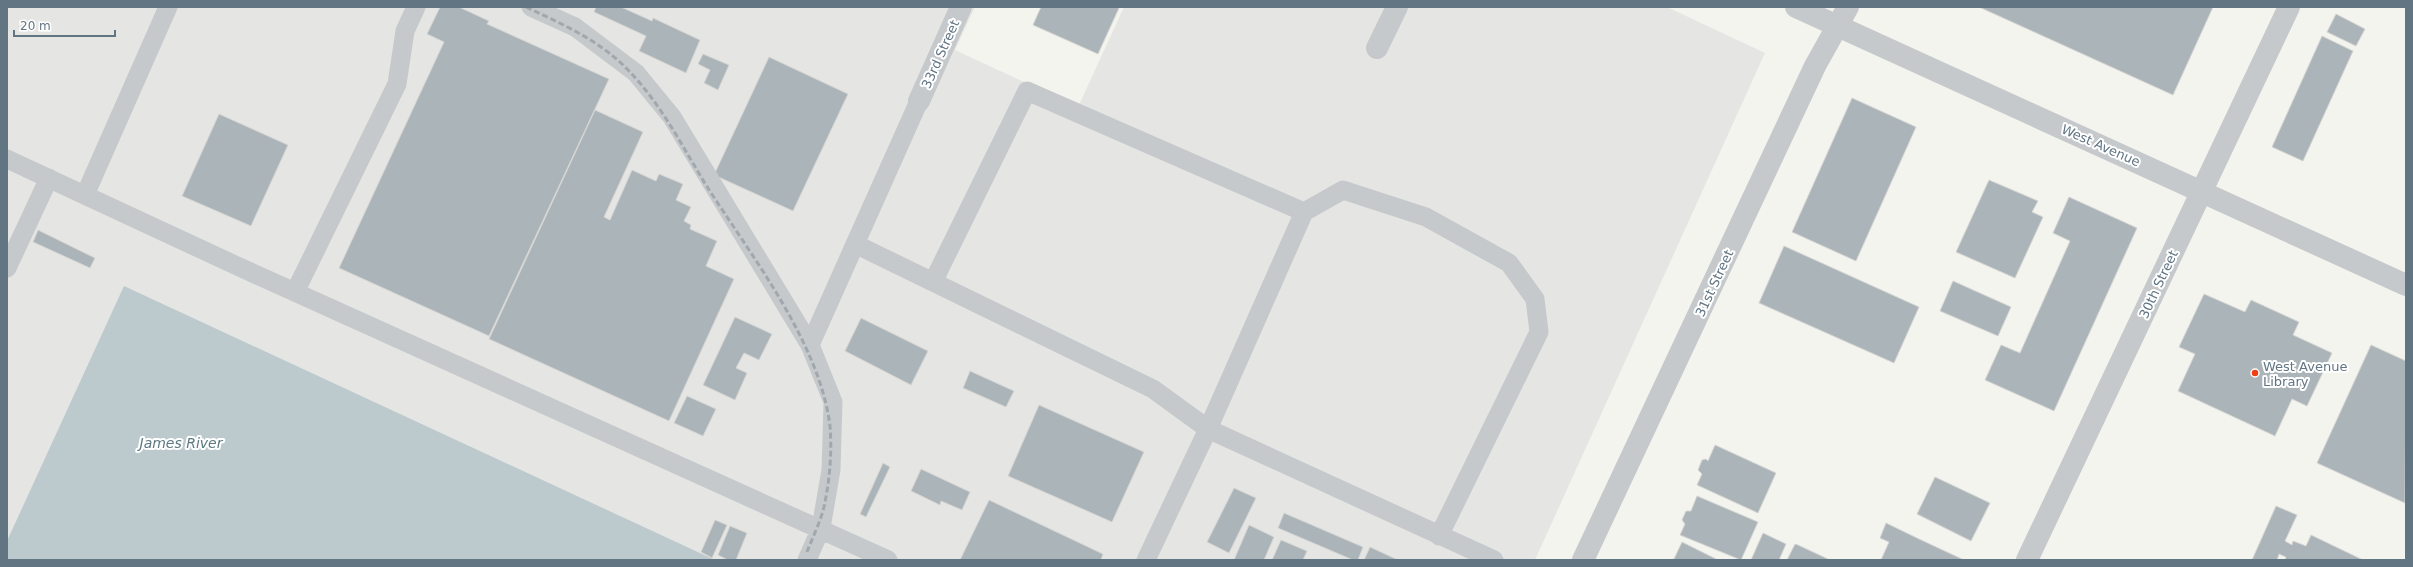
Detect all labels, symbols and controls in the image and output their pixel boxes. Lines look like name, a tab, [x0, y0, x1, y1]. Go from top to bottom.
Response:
scale bar	[14, 12, 115, 38]
street label: 33rd Street	[919, 18, 962, 91]
text: 20 m	[20, 19, 51, 33]
street label: West Avenue	[2059, 121, 2142, 169]
street label: 31st Street	[1692, 247, 1736, 319]
street label: 30th Street	[2136, 248, 2181, 321]
place label: West Avenue Library	[2263, 359, 2347, 389]
marker: West Avenue Library	[2250, 368, 2260, 378]
water label: James River	[137, 435, 224, 451]

